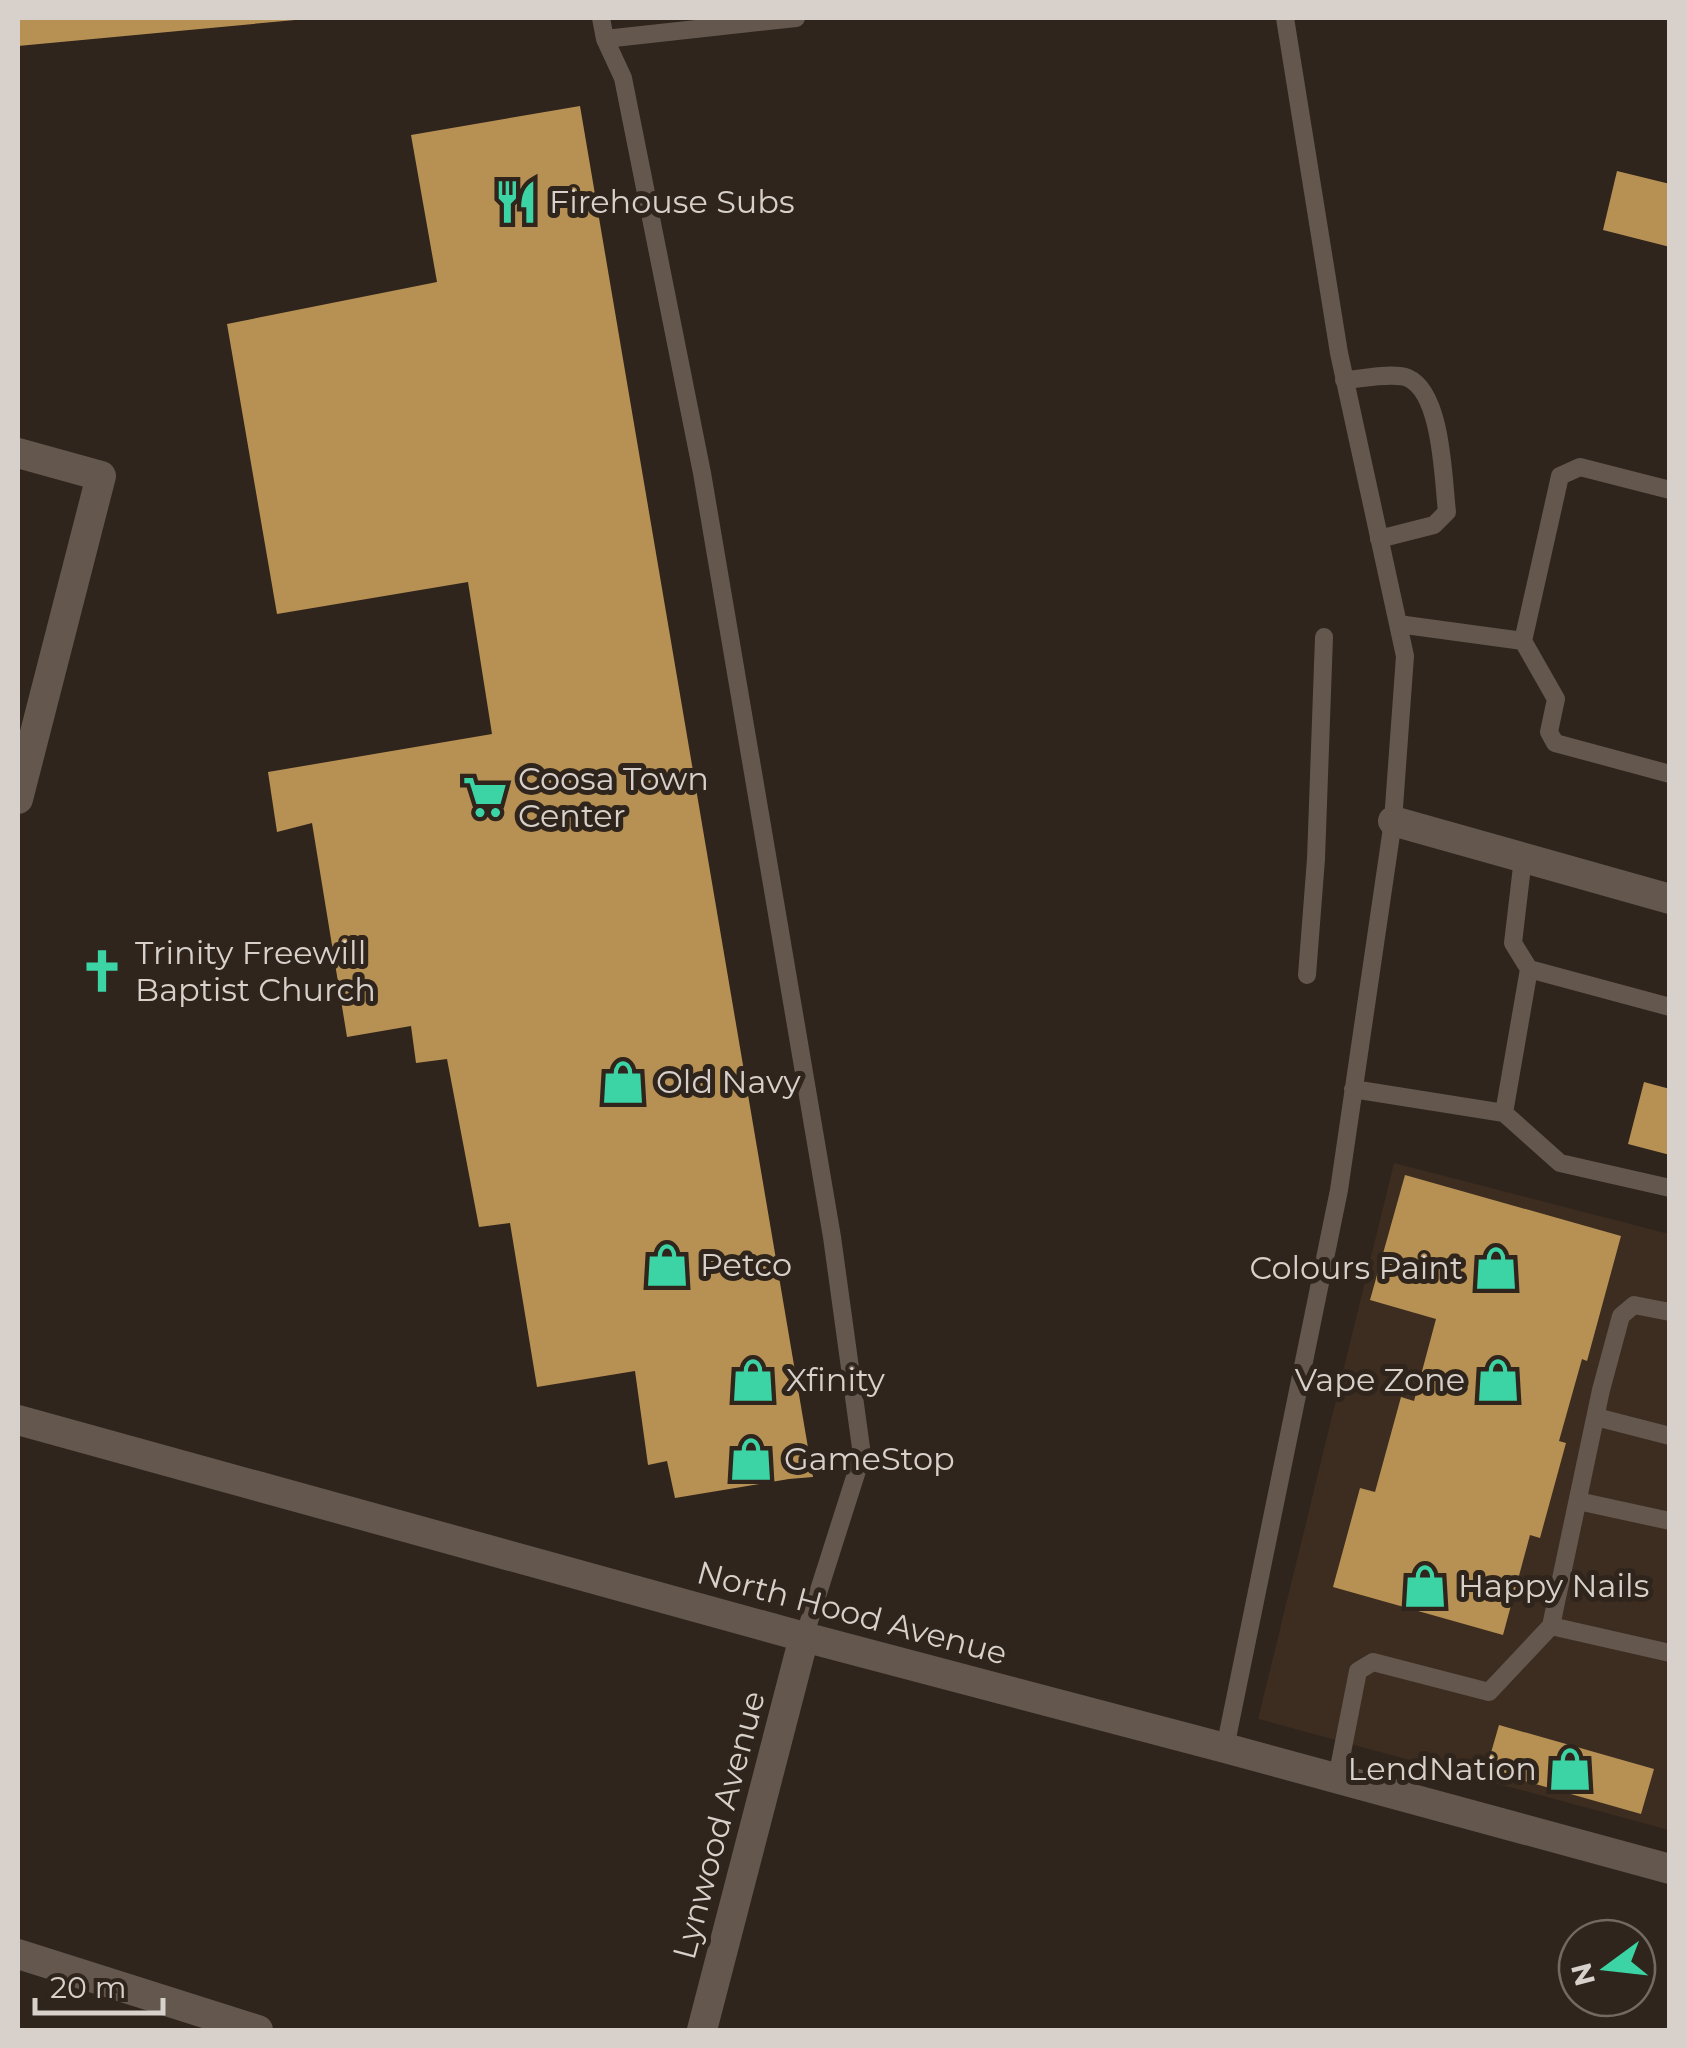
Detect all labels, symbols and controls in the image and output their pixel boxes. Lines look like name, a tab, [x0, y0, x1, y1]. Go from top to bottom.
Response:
restaurant icon: Firehouse Subs	[492, 178, 540, 226]
place label: Firehouse Subs	[549, 182, 795, 221]
place label: Coosa Town Center	[518, 759, 709, 835]
supermarket icon: Coosa Town Center	[461, 773, 509, 821]
place label: Trinity Freewill Baptist Church	[135, 933, 376, 1009]
church icon: Trinity Freewill Baptist Church	[78, 947, 126, 995]
shop icon: Old Navy	[599, 1058, 647, 1106]
place label: Old Navy	[656, 1062, 801, 1101]
shop icon: Petco	[643, 1241, 691, 1289]
shop icon: Colours Paint	[1472, 1244, 1520, 1292]
place label: Petco	[700, 1245, 792, 1284]
place label: Colours Paint	[1249, 1248, 1463, 1287]
shop icon: Xfinity	[729, 1356, 777, 1404]
shop icon: Vape Zone	[1474, 1356, 1522, 1404]
place label: Xfinity	[786, 1360, 886, 1399]
place label: Vape Zone	[1295, 1360, 1465, 1399]
shop icon: GameStop	[727, 1435, 775, 1483]
place label: GameStop	[784, 1439, 955, 1478]
street label: North Hood Avenue	[693, 1552, 1011, 1673]
shop icon: Happy Nails	[1401, 1562, 1449, 1610]
place label: Happy Nails	[1458, 1566, 1649, 1605]
street label: Lynwood Avenue	[664, 1686, 773, 1963]
shop icon: LendNation	[1546, 1745, 1594, 1793]
place label: LendNation	[1348, 1749, 1537, 1788]
north arrow	[1557, 1918, 1657, 2018]
scale bar	[35, 1953, 162, 2015]
text: N	[1564, 1959, 1602, 1990]
text: 20 m	[50, 1969, 127, 2006]

